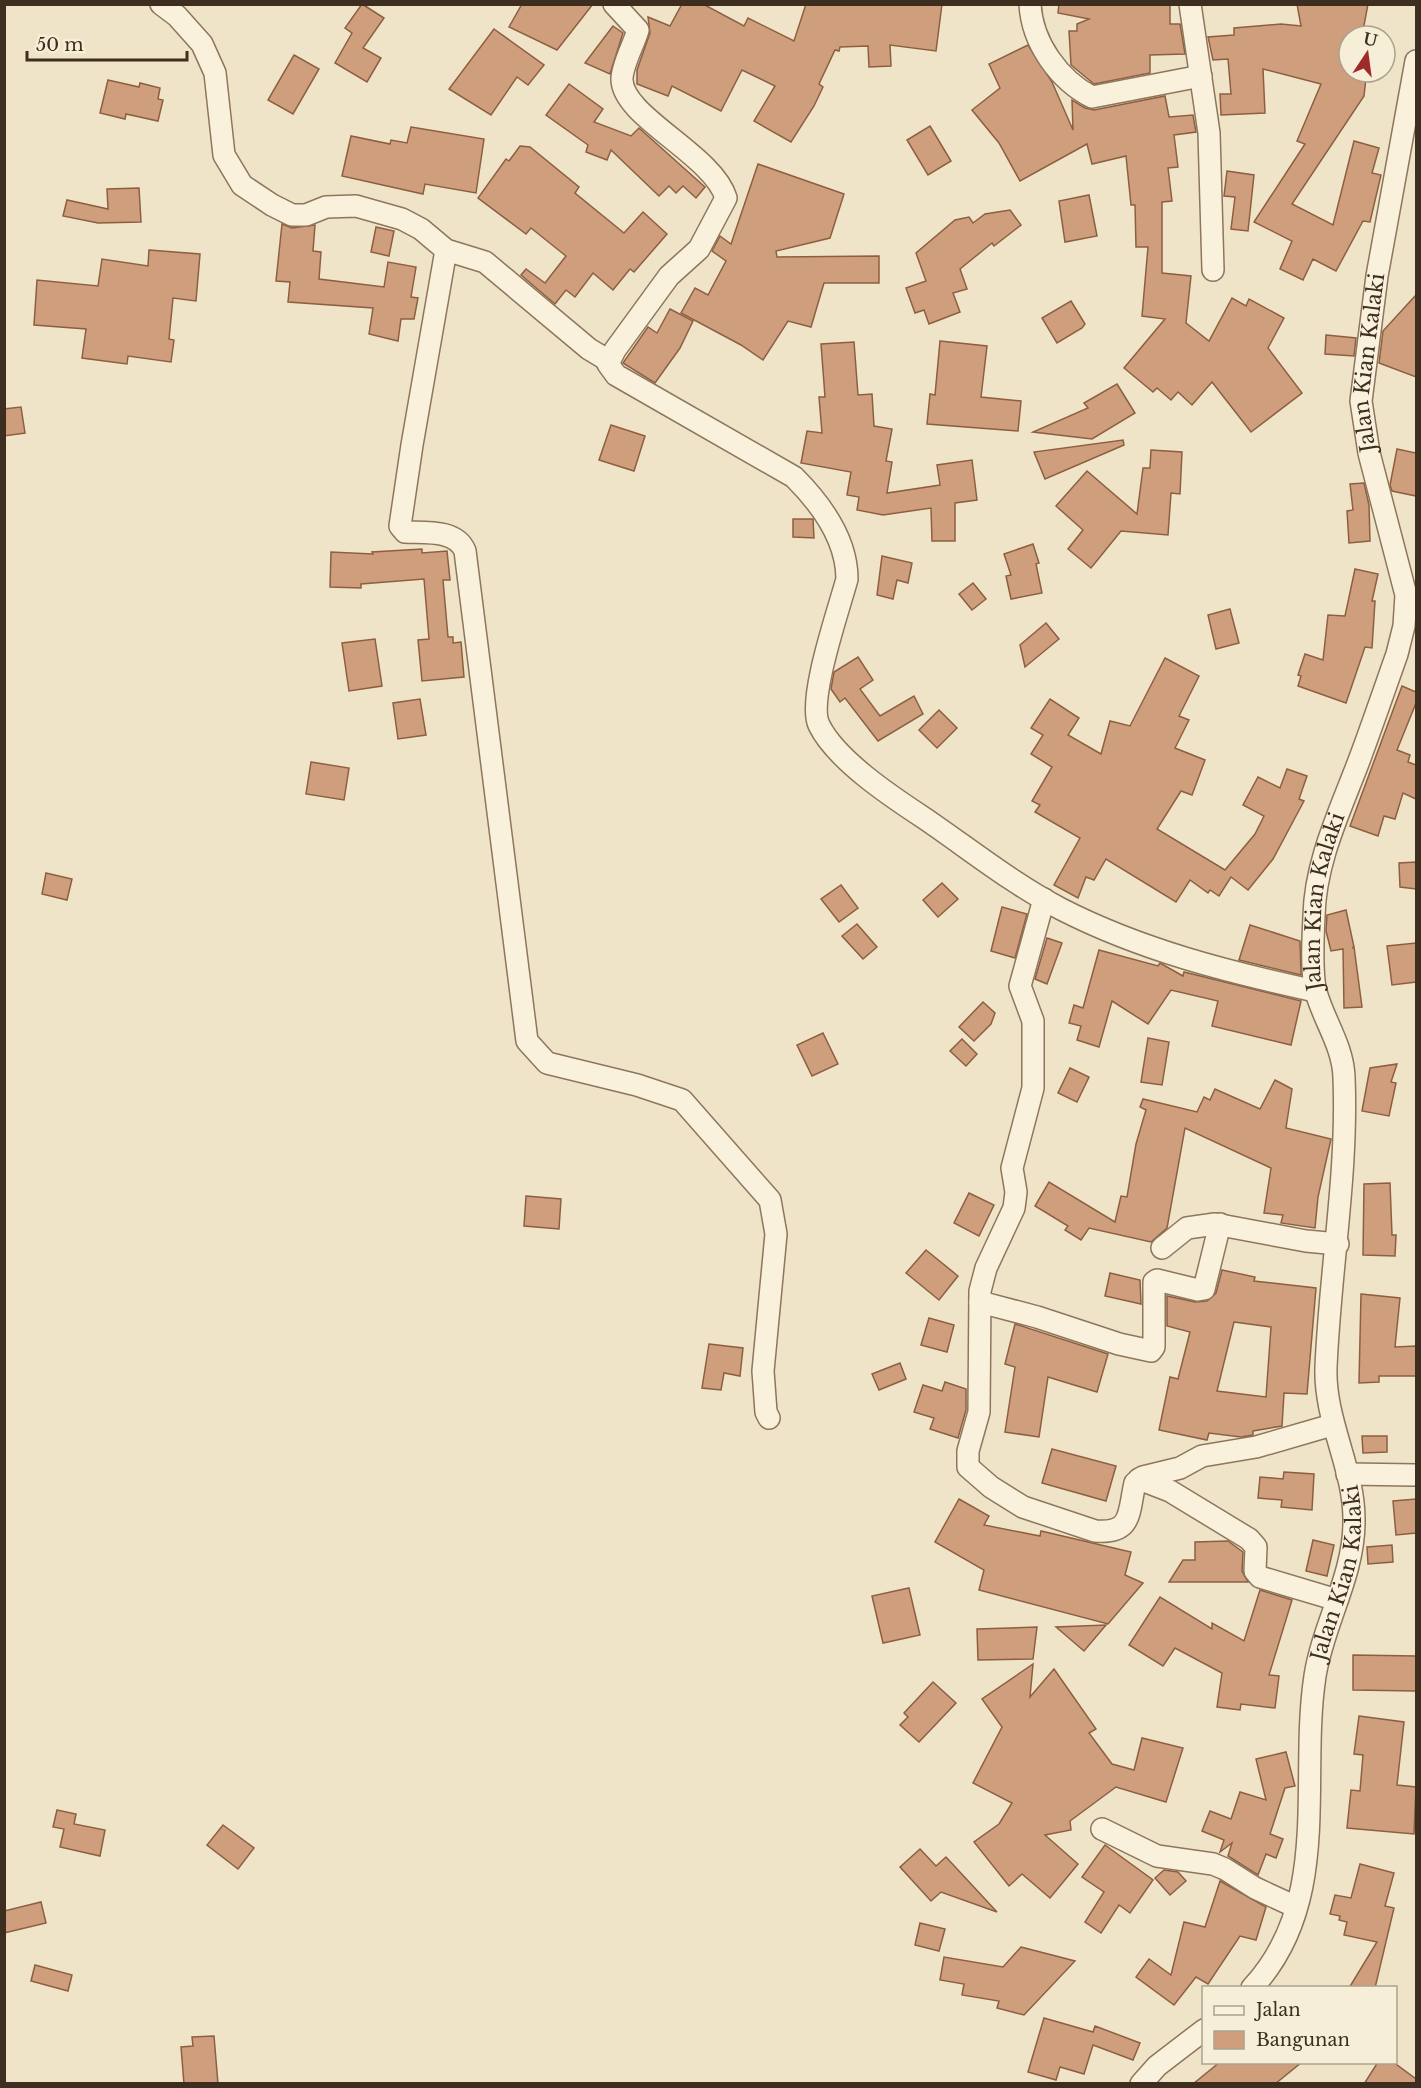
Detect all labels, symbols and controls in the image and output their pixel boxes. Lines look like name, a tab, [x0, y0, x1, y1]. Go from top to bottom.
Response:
scale bar	[27, 24, 188, 62]
north arrow	[1337, 24, 1397, 84]
text: U	[1361, 28, 1379, 51]
text: 50 m	[36, 34, 84, 56]
street label: Jalan Kian Kalaki	[1348, 272, 1390, 457]
street label: Jalan Kian Kalaki	[1300, 809, 1350, 996]
street label: Jalan Kian Kalaki	[1305, 1483, 1367, 1666]
legend	[1202, 1986, 1397, 2064]
text: Jalan	[1254, 1999, 1301, 2021]
text: Bangunan	[1256, 2029, 1350, 2051]

